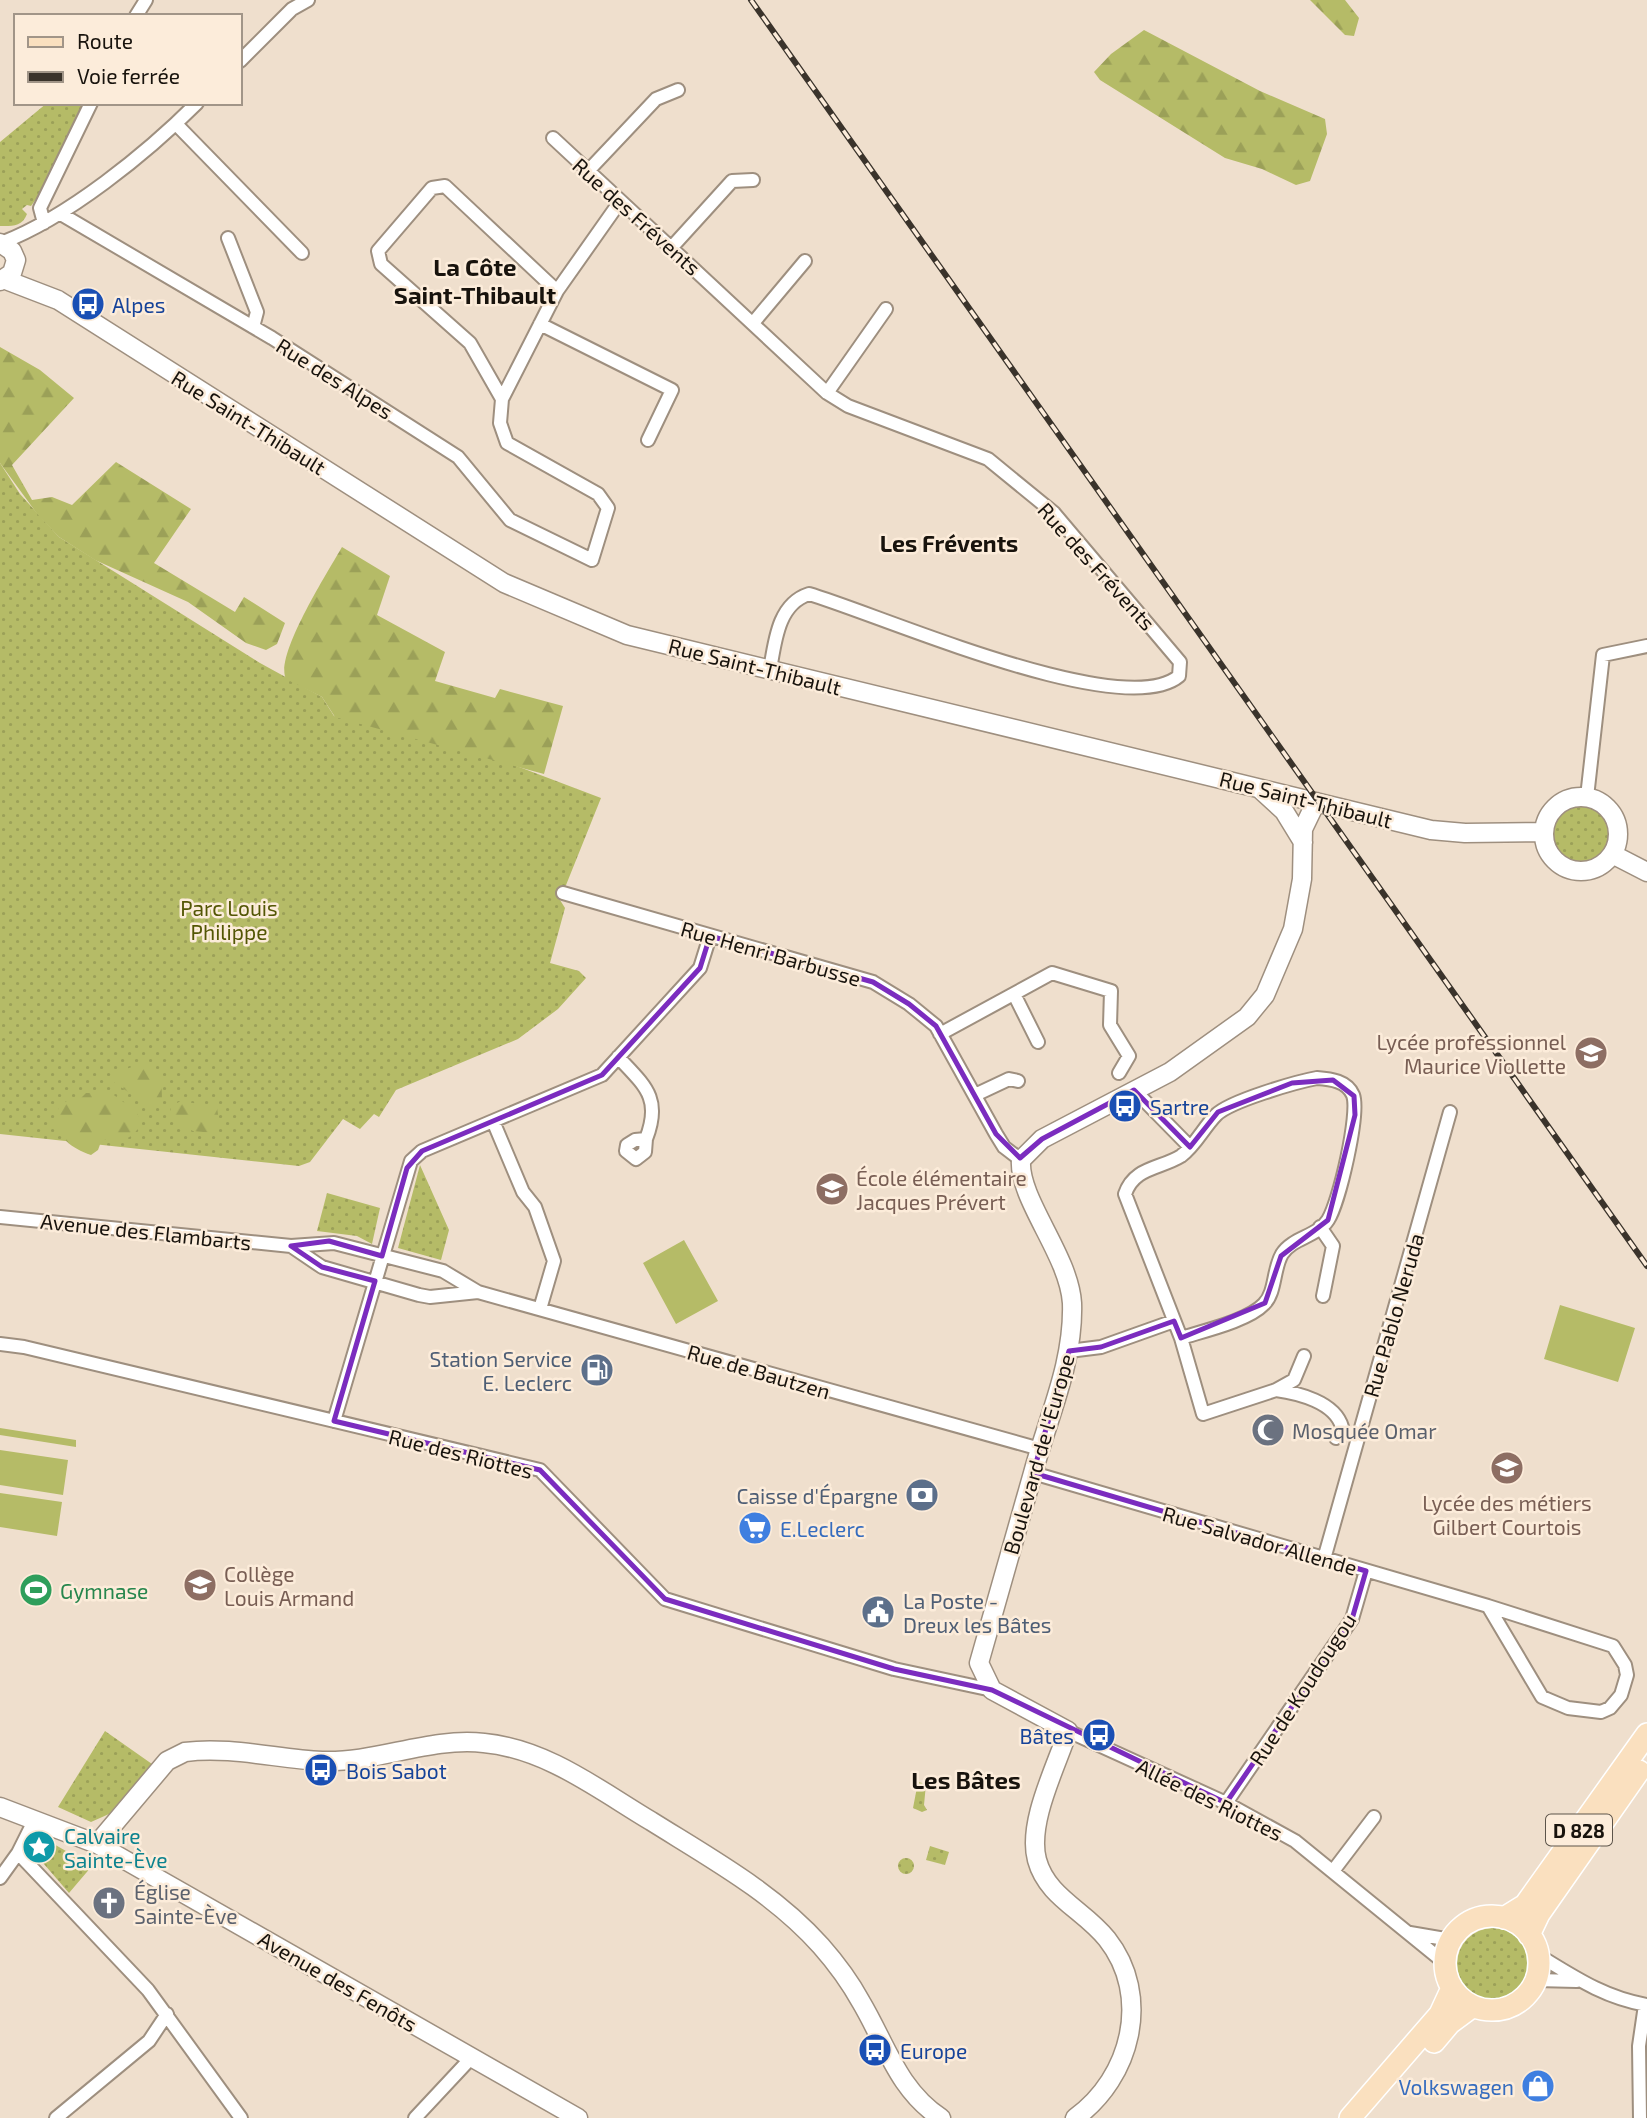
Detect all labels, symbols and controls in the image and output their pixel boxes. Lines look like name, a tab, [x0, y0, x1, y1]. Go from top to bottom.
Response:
legend	[14, 14, 242, 105]
text: Route	[77, 28, 133, 53]
text: Voie ferrée	[77, 63, 180, 88]
street label: Rue des Frévents	[568, 152, 706, 280]
district label: La Côte Saint-Thibault	[394, 252, 556, 309]
bus stop icon: Alpes	[69, 285, 107, 323]
place label: Alpes	[112, 292, 165, 317]
street label: Rue des Alpes	[272, 332, 398, 424]
street label: Rue Saint-Thibault	[167, 364, 331, 480]
street label: Rue des Frévents	[1033, 497, 1161, 635]
district label: Les Frévents	[880, 529, 1018, 557]
street label: Rue Saint-Thibault	[666, 632, 844, 700]
street label: Rue Saint-Thibault	[1217, 765, 1395, 833]
park label: Parc Louis Philippe	[180, 895, 278, 944]
street label: Rue Henri Barbusse	[678, 915, 864, 991]
place label: Lycée professionnel Maurice Viollette	[1377, 1029, 1567, 1078]
school or university icon: Lycée professionnel Maurice Viollette	[1572, 1034, 1610, 1072]
bus stop icon: Sartre	[1106, 1087, 1144, 1125]
place label: Sartre	[1150, 1094, 1209, 1119]
place label: École élémentaire Jacques Prévert	[856, 1165, 1027, 1214]
school or university icon: École élémentaire Jacques Prévert	[813, 1170, 851, 1208]
street label: Avenue des Flambarts	[39, 1207, 253, 1255]
street label: Rue Pablo Neruda	[1358, 1230, 1428, 1400]
street label: Rue de Bautzen	[685, 1339, 833, 1403]
place label: Station Service E. Leclerc	[430, 1346, 572, 1395]
fuel station icon: Station Service E. Leclerc	[578, 1351, 616, 1389]
street label: Boulevard de l'Europe	[997, 1351, 1079, 1557]
mosque icon: Mosquée Omar	[1249, 1411, 1287, 1449]
place label: Mosquée Omar	[1292, 1418, 1437, 1443]
street label: Rue des Riottes	[386, 1423, 536, 1483]
school or university icon: Lycée des métiers Gilbert Courtois	[1488, 1449, 1526, 1487]
bank icon: Caisse d'Épargne	[903, 1476, 941, 1514]
place label: Caisse d'Épargne	[737, 1483, 898, 1508]
place label: Lycée des métiers Gilbert Courtois	[1422, 1490, 1592, 1539]
street label: Rue Salvador Allende	[1160, 1500, 1360, 1580]
supermarket icon: E.Leclerc	[736, 1509, 774, 1547]
place label: E.Leclerc	[780, 1516, 865, 1541]
place label: Collège Louis Armand	[224, 1561, 354, 1610]
school or university icon: Collège Louis Armand	[181, 1566, 219, 1604]
sports icon: Gymnase	[17, 1571, 55, 1609]
place label: Gymnase	[60, 1578, 148, 1603]
place label: La Poste - Dreux les Bâtes	[903, 1588, 1051, 1637]
public building icon: La Poste - Dreux les Bâtes	[859, 1593, 897, 1631]
street label: Rue de Koudougou	[1243, 1608, 1361, 1770]
bus stop icon: Bâtes	[1080, 1716, 1118, 1754]
place label: Bâtes	[1020, 1723, 1074, 1748]
bus stop icon: Bois Sabot	[302, 1751, 340, 1789]
street label: Allée des Riottes	[1133, 1753, 1287, 1845]
place label: Bois Sabot	[346, 1758, 447, 1783]
district label: Les Bâtes	[911, 1765, 1021, 1794]
road number: D 828	[1546, 1814, 1612, 1846]
place label: Calvaire Sainte-Ève	[64, 1823, 167, 1872]
place icon: Calvaire Sainte-Ève	[20, 1828, 58, 1866]
place label: Église Sainte-Ève	[134, 1879, 237, 1928]
church icon: Église Sainte-Ève	[90, 1884, 128, 1922]
street label: Avenue des Fenôts	[254, 1925, 422, 2037]
bus stop icon: Europe	[856, 2031, 894, 2069]
place label: Europe	[900, 2038, 967, 2063]
shop icon: Volkswagen	[1519, 2067, 1557, 2105]
place label: Volkswagen	[1399, 2074, 1514, 2099]

